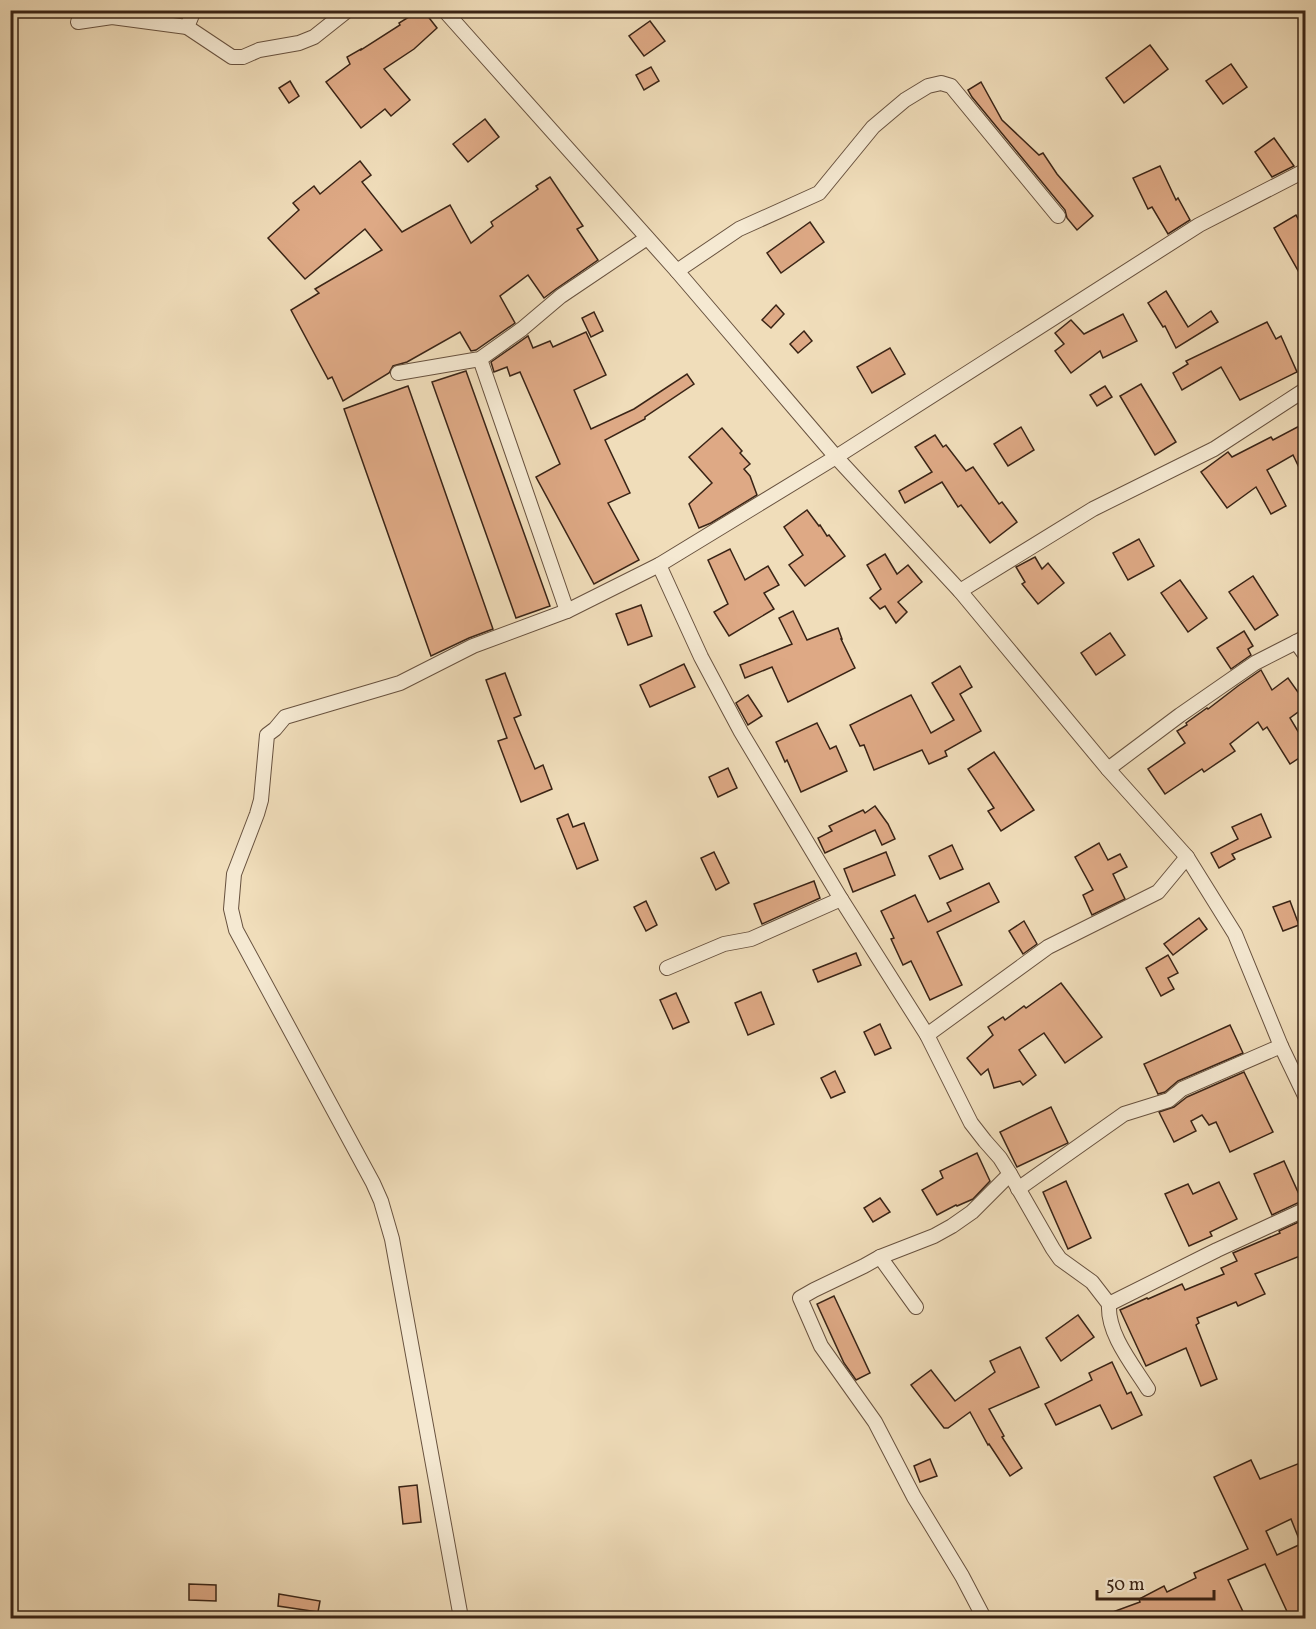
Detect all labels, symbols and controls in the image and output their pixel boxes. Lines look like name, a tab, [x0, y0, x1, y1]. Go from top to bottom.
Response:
scale bar	[1097, 1563, 1214, 1601]
text: 50 m	[1106, 1573, 1145, 1598]

